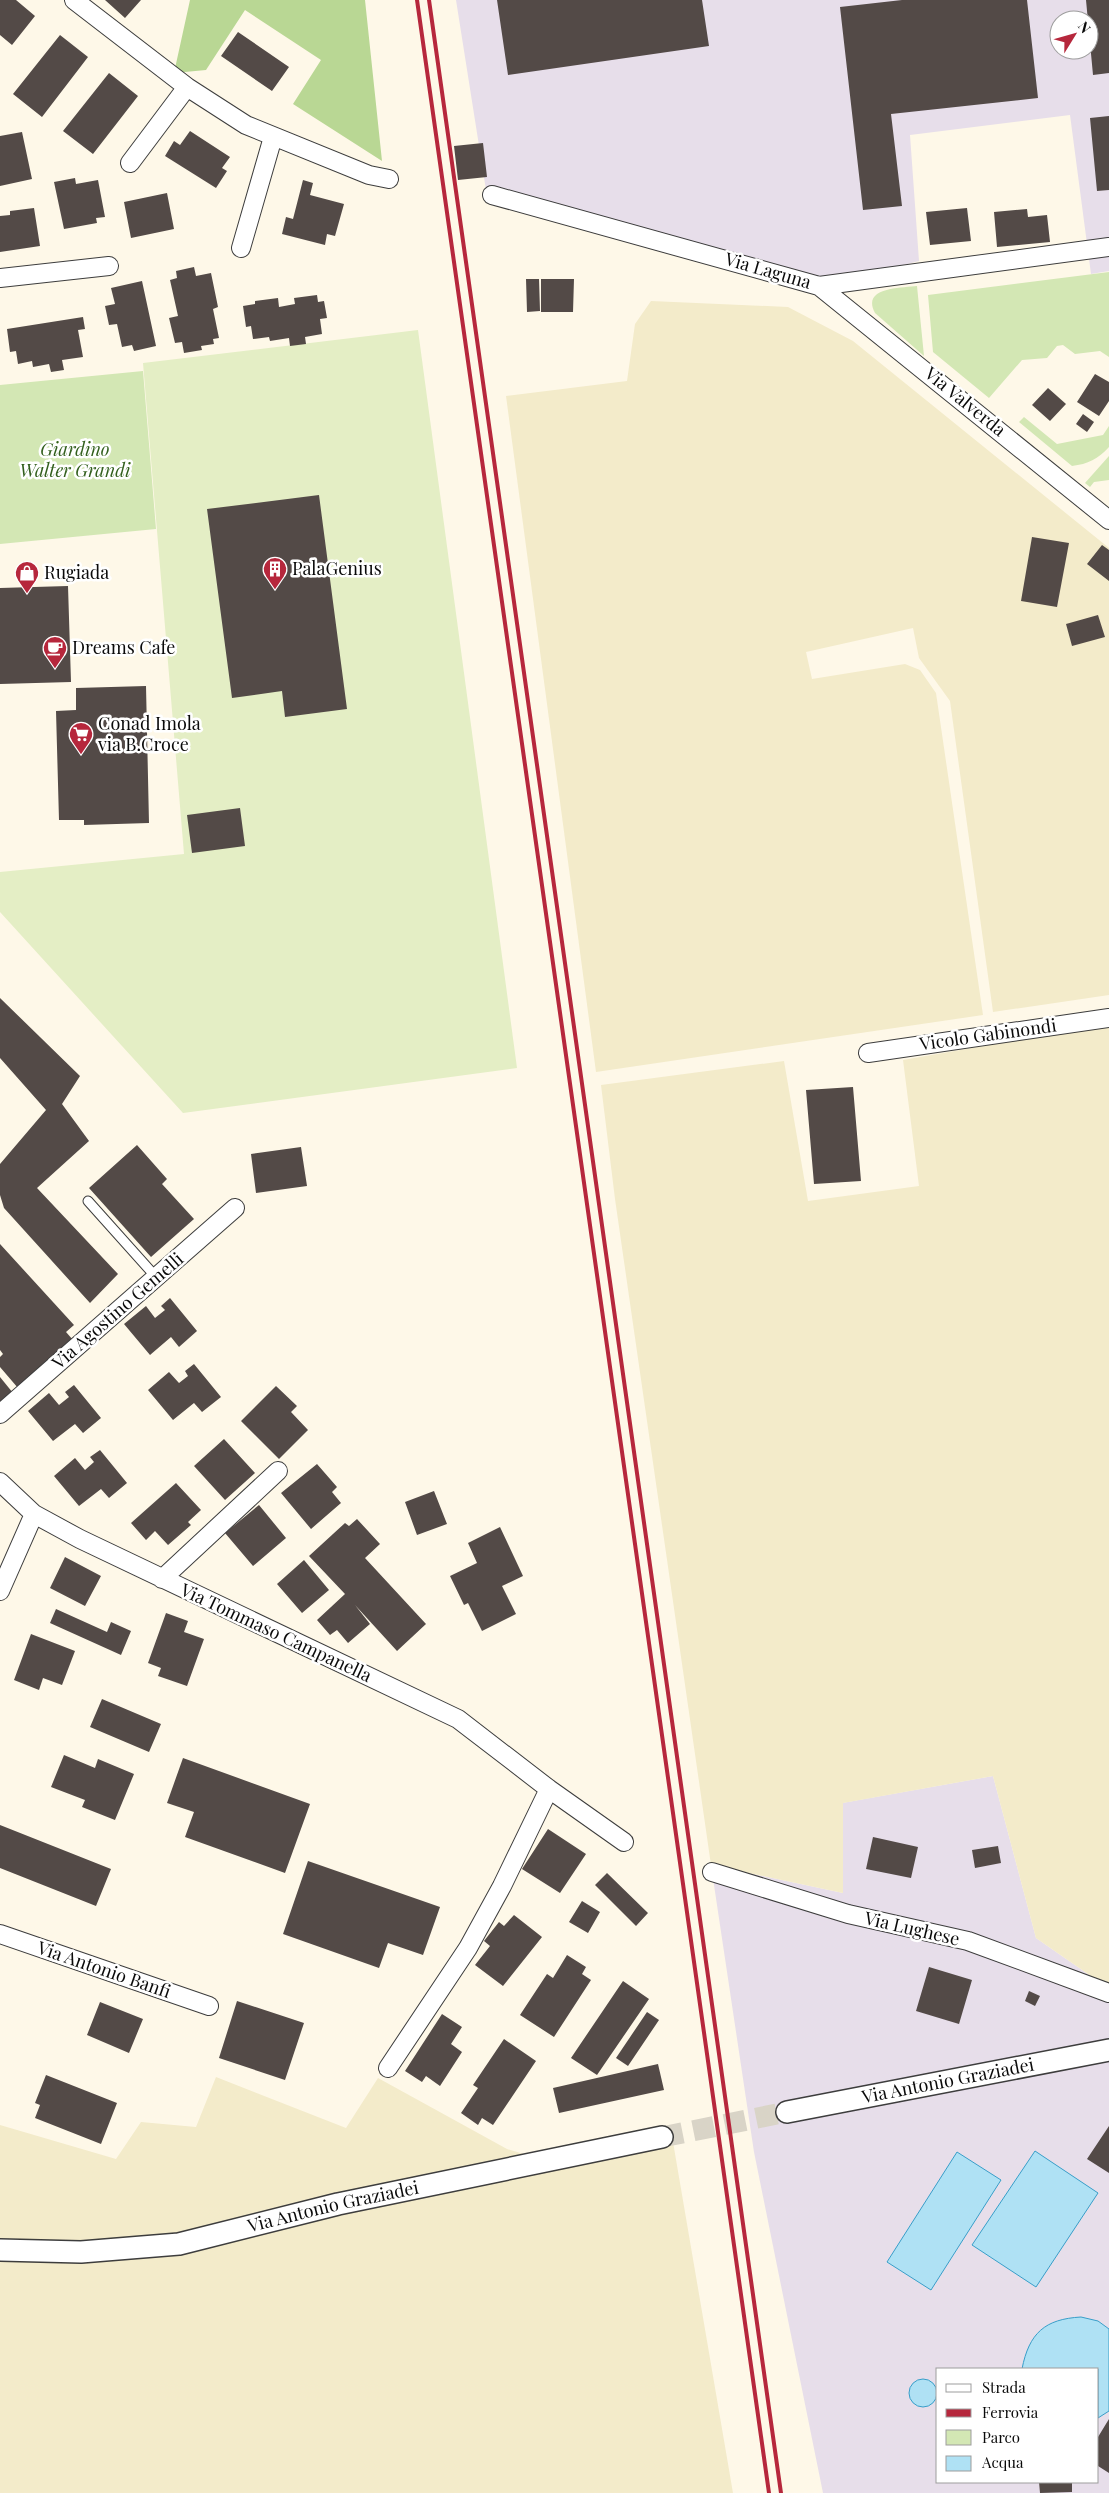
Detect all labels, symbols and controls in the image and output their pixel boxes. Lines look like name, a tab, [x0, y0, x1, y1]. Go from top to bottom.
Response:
north arrow	[1049, 10, 1099, 60]
text: N	[1074, 17, 1095, 37]
street label: Via Laguna	[721, 246, 814, 294]
street label: Via Valverda	[919, 360, 1011, 441]
park label: Giardino Walter Grandi	[20, 437, 131, 482]
building icon: PalaGenius	[262, 556, 288, 590]
place label: PalaGenius	[292, 556, 382, 580]
shop icon: Rugiada	[14, 560, 40, 594]
place label: Rugiada	[44, 560, 109, 584]
cafe icon: Dreams Cafe	[42, 635, 68, 669]
place label: Dreams Cafe	[72, 635, 175, 659]
place label: Conad Imola via B.Croce	[97, 711, 201, 756]
supermarket icon: Conad Imola via B.Croce	[68, 721, 94, 755]
street label: Vicolo Gabinondi	[917, 1013, 1058, 1056]
street label: Via Agostino Gemelli	[46, 1247, 188, 1375]
street label: Via Tommaso Campanella	[176, 1577, 376, 1687]
street label: Via Lughese	[861, 1905, 962, 1951]
street label: Via Antonio Banfi	[34, 1935, 174, 2003]
street label: Via Antonio Graziadei	[859, 2052, 1036, 2109]
street label: Via Antonio Graziadei	[244, 2175, 421, 2238]
legend	[936, 2368, 1099, 2483]
text: Strada	[982, 2377, 1026, 2397]
text: Ferrovia	[982, 2402, 1039, 2422]
text: Parco	[982, 2427, 1020, 2447]
text: Acqua	[981, 2452, 1024, 2472]

